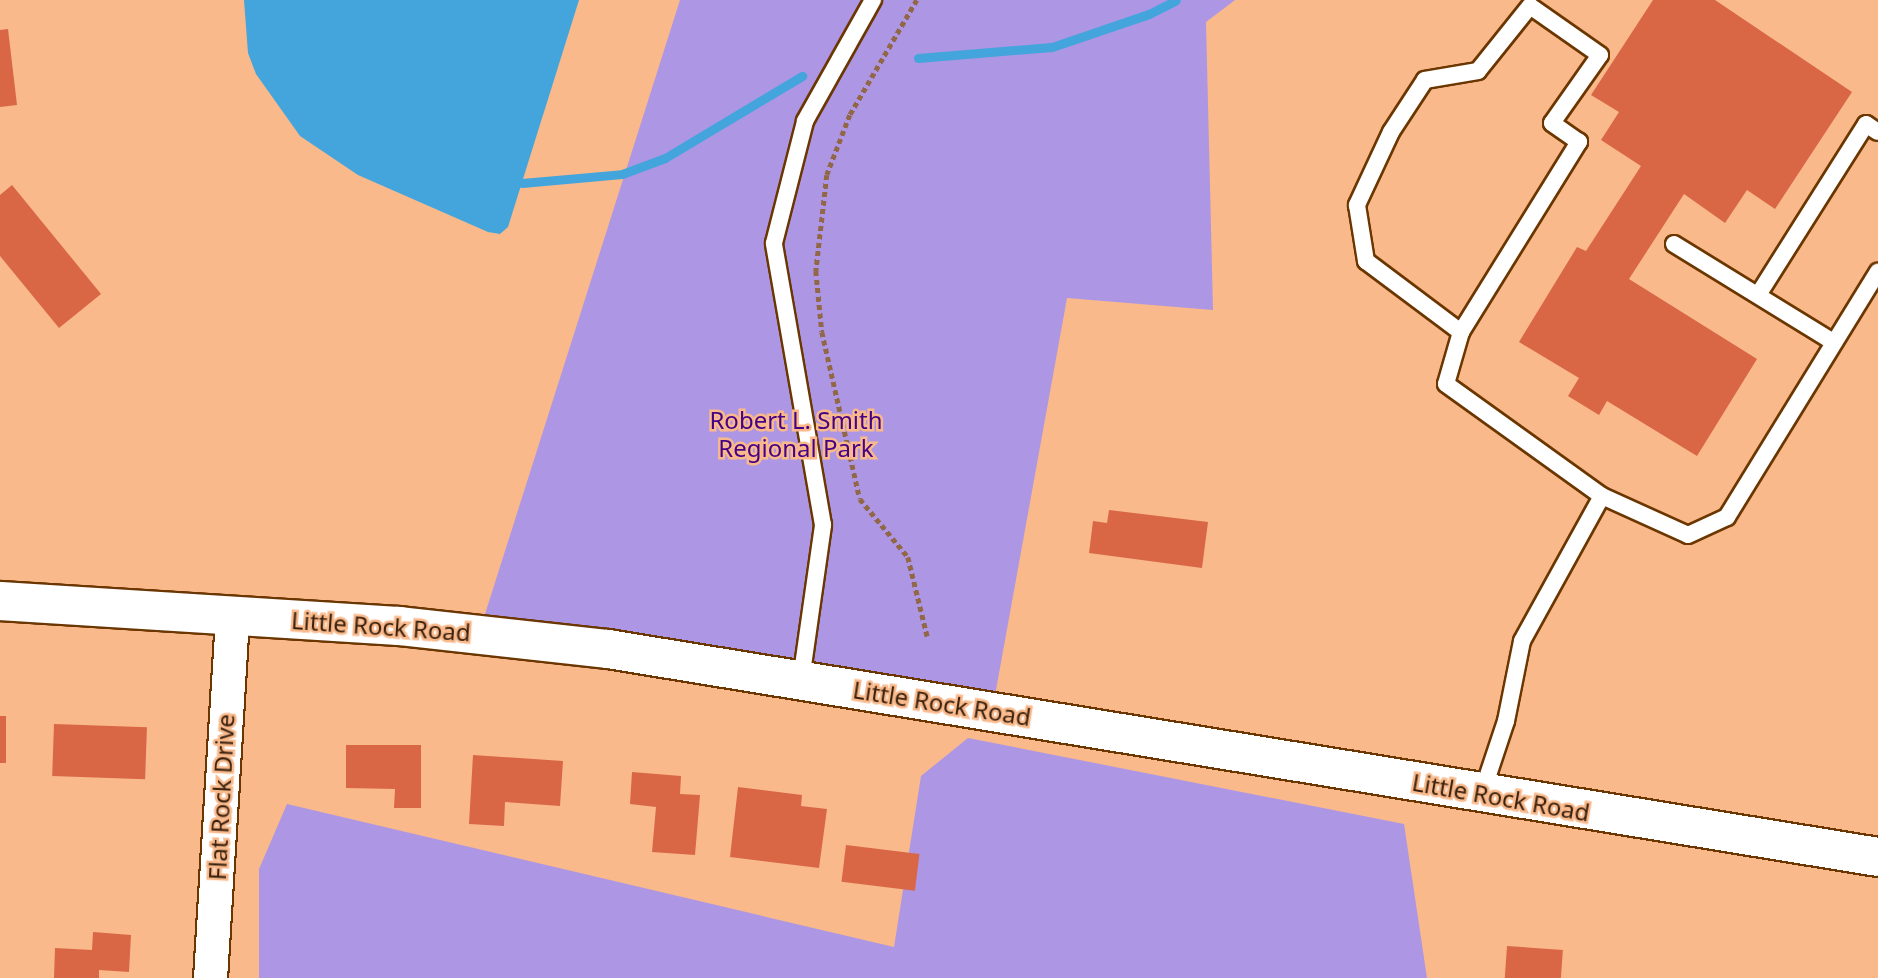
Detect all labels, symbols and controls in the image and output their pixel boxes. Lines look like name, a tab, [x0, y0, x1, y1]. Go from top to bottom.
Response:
park label: Robert L. Smith Regional Park	[709, 406, 883, 462]
street label: Little Rock Road	[290, 605, 472, 647]
street label: Little Rock Road	[851, 675, 1033, 731]
street label: Flat Rock Drive	[202, 713, 240, 881]
street label: Little Rock Road	[1410, 767, 1592, 827]

